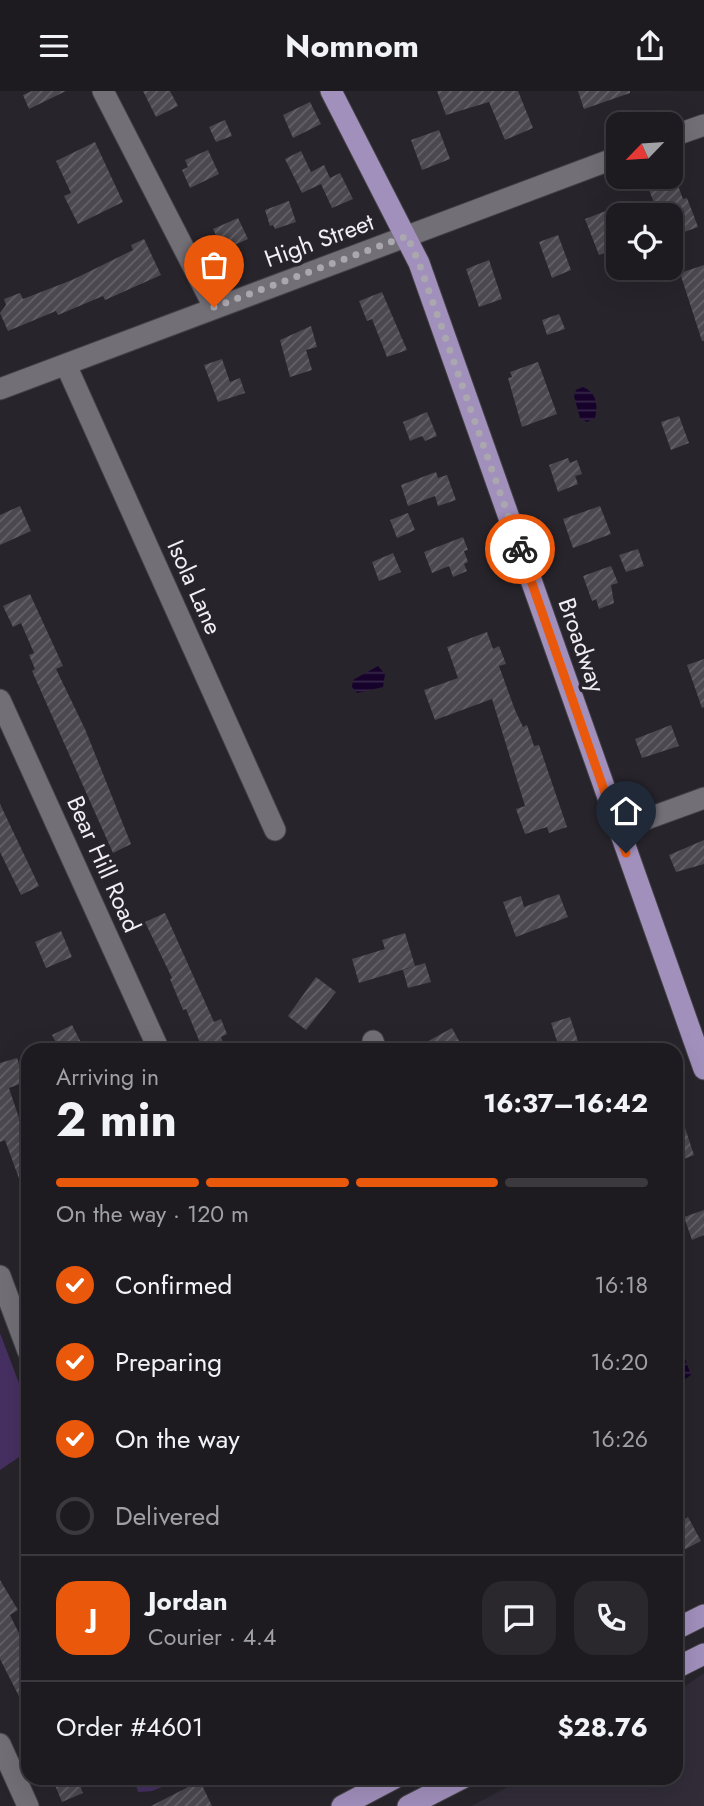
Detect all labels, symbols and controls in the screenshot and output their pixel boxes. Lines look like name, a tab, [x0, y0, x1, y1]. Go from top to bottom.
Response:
text: Nomnom	[285, 23, 419, 69]
icon: menu	[35, 27, 73, 65]
icon: share	[631, 27, 669, 65]
north arrow	[606, 112, 682, 189]
map controls	[606, 112, 683, 280]
button: locate	[606, 203, 683, 280]
street label: High Street	[259, 204, 379, 276]
pin	[184, 235, 244, 307]
icon: bag	[195, 246, 233, 284]
courier	[485, 514, 555, 584]
icon: bike	[501, 530, 539, 568]
street label: Isola Lane	[159, 534, 231, 640]
street label: Broadway	[550, 593, 615, 697]
pin	[596, 781, 656, 853]
street label: Bear Hill Road	[58, 790, 150, 938]
icon: home	[607, 792, 645, 830]
text: Arriving in	[56, 1060, 159, 1094]
text: 16:37–16:42	[483, 1084, 648, 1122]
text: 2 min	[56, 1087, 177, 1153]
text: On the way · 120 m	[56, 1197, 249, 1231]
icon: check	[56, 1266, 94, 1304]
text: Confirmed	[115, 1266, 232, 1304]
text: 16:18	[595, 1268, 648, 1302]
icon: check	[56, 1343, 94, 1381]
text: Preparing	[115, 1343, 222, 1381]
text: 16:20	[591, 1345, 648, 1379]
icon: check	[56, 1420, 94, 1458]
text: On the way	[115, 1420, 240, 1458]
text: 16:26	[591, 1422, 648, 1456]
text: Delivered	[115, 1497, 220, 1535]
button: chat	[482, 1581, 556, 1655]
button: phone	[574, 1581, 648, 1655]
text: Jordan	[148, 1582, 228, 1620]
text: J	[89, 1599, 97, 1637]
text: Courier · 4.4	[148, 1620, 276, 1654]
text: Order #4601	[56, 1708, 204, 1746]
text: $28.76	[557, 1708, 648, 1746]

